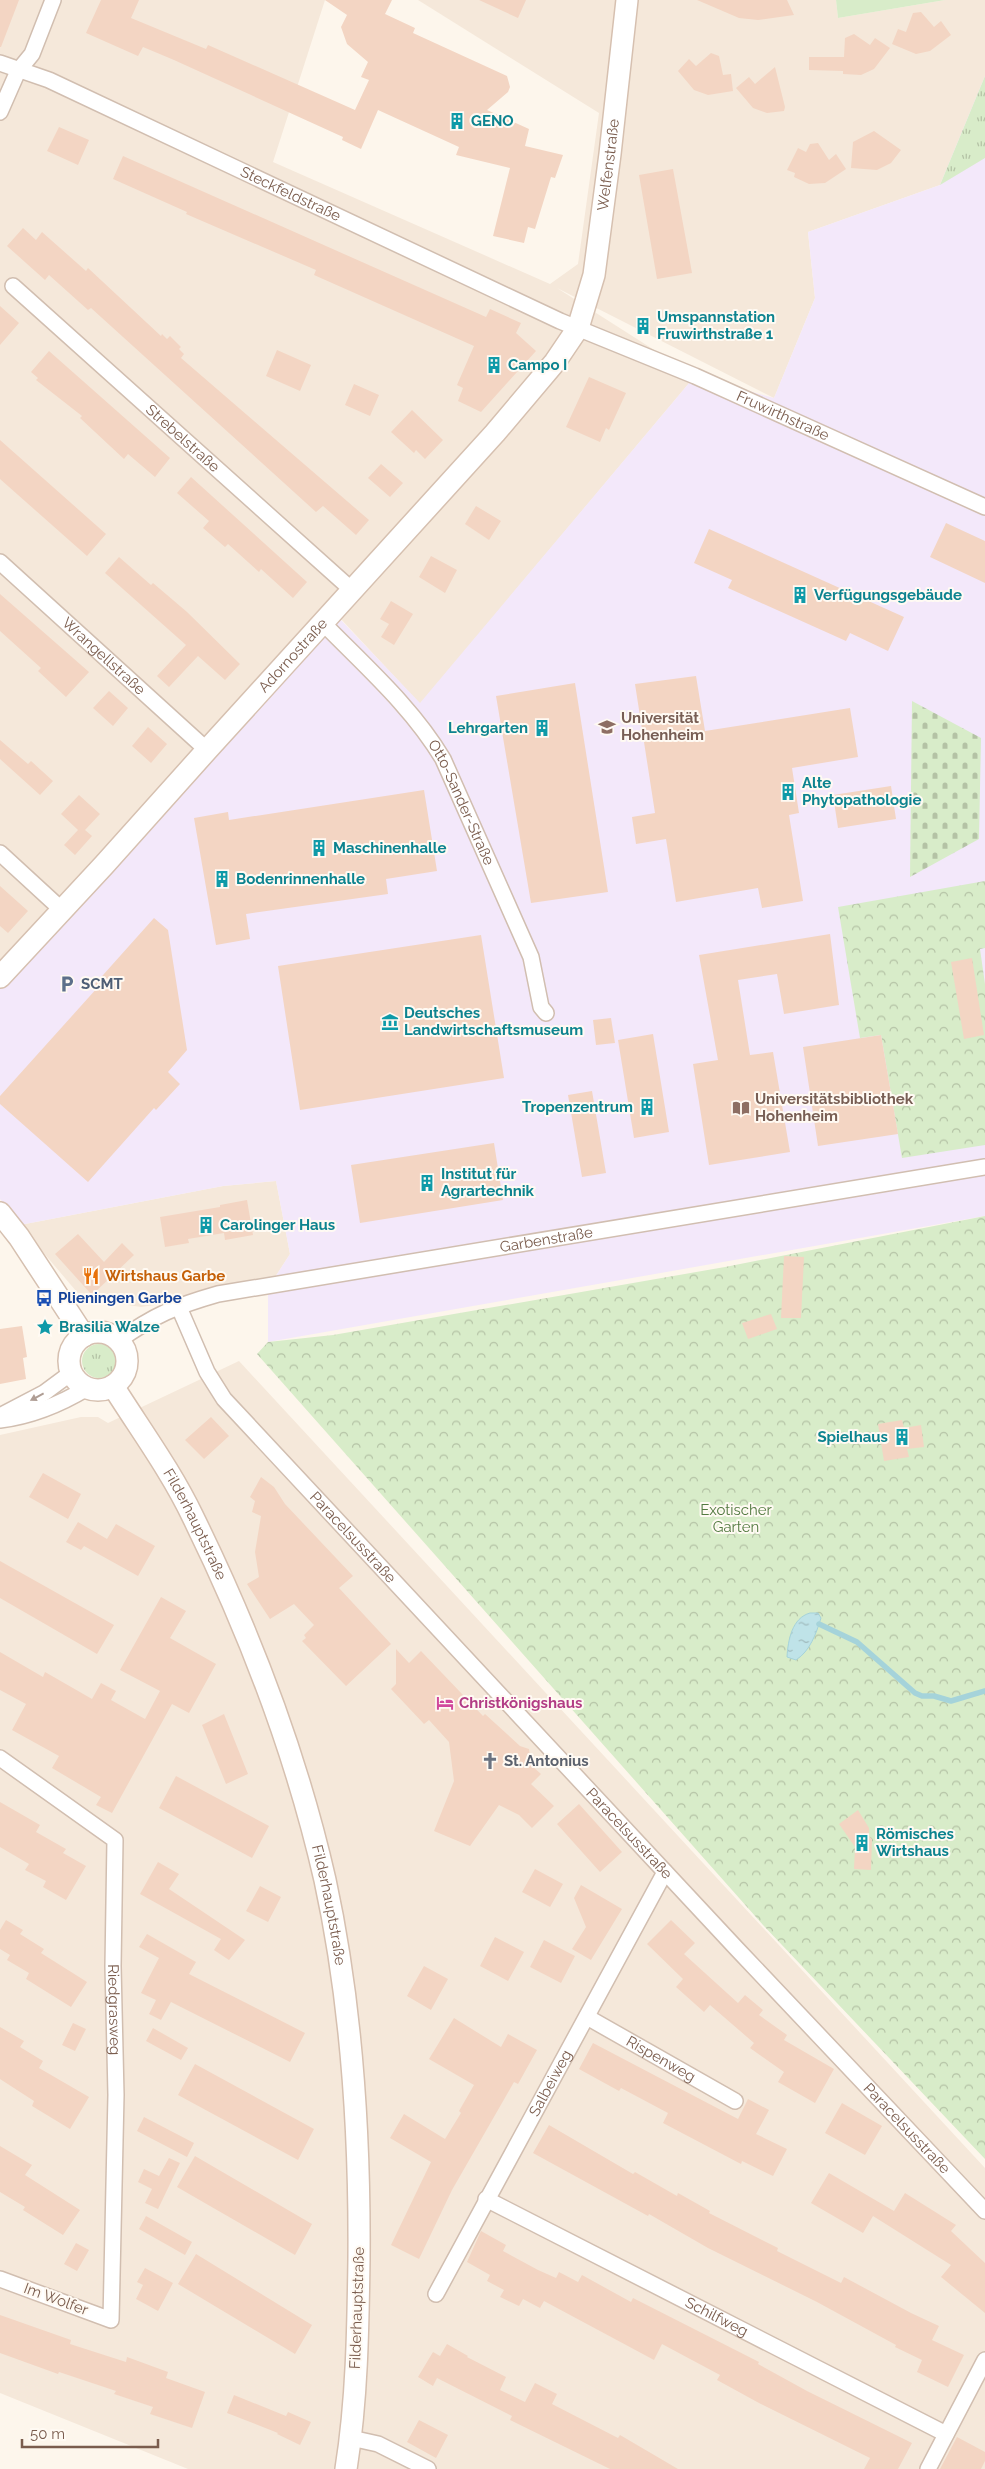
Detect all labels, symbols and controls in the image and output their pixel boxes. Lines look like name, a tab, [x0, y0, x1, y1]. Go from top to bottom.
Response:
building icon: GENO	[447, 111, 467, 131]
place label: GENO	[471, 112, 514, 130]
street label: Welfenstraße	[594, 118, 623, 212]
street label: Steckfeldstraße	[238, 163, 344, 225]
place label: Umspannstation Fruwirthstraße 1	[657, 308, 775, 343]
building icon: Umspannstation Fruwirthstraße 1	[633, 316, 653, 336]
building icon: Campo I	[484, 355, 504, 375]
place label: Campo I	[508, 356, 567, 374]
street label: Fruwirthstraße	[734, 387, 832, 444]
street label: Strebelstraße	[142, 401, 223, 476]
building icon: Verfügungsgebäude	[790, 585, 810, 605]
place label: Verfügungsgebäude	[814, 586, 962, 604]
street label: Wrangellstraße	[58, 614, 149, 699]
street label: Adornostraße	[255, 614, 331, 696]
place label: Universität Hohenheim	[621, 709, 704, 744]
school or university icon: Universität Hohenheim	[597, 717, 617, 737]
building icon: Lehrgarten	[532, 718, 552, 738]
place label: Lehrgarten	[448, 719, 528, 737]
street label: Otto-Sander-Straße	[424, 736, 498, 868]
place label: Alte Phytopathologie	[802, 774, 921, 809]
building icon: Alte Phytopathologie	[778, 782, 798, 802]
building icon: Maschinenhalle	[309, 838, 329, 858]
place label: Maschinenhalle	[333, 839, 447, 857]
building icon: Bodenrinnenhalle	[212, 869, 232, 889]
place label: Bodenrinnenhalle	[236, 870, 365, 888]
parking icon: SCMT	[57, 974, 77, 994]
place label: SCMT	[81, 975, 123, 993]
place label: Deutsches Landwirtschaftsmuseum	[404, 1004, 583, 1039]
museum icon: Deutsches Landwirtschaftsmuseum	[380, 1012, 400, 1032]
place label: Universitätsbibliothek Hohenheim	[755, 1090, 914, 1125]
building icon: Tropenzentrum	[637, 1097, 657, 1117]
place label: Tropenzentrum	[522, 1098, 633, 1116]
library icon: Universitätsbibliothek Hohenheim	[731, 1098, 751, 1118]
place label: Institut für Agrartechnik	[441, 1165, 535, 1200]
building icon: Institut für Agrartechnik	[417, 1173, 437, 1193]
building icon: Carolinger Haus	[196, 1215, 216, 1235]
place label: Carolinger Haus	[220, 1216, 335, 1234]
street label: Garbenstraße	[499, 1223, 594, 1256]
restaurant icon: Wirtshaus Garbe	[81, 1266, 101, 1286]
place label: Wirtshaus Garbe	[105, 1267, 225, 1285]
bus stop icon: Plieningen Garbe	[34, 1288, 54, 1308]
place label: Plieningen Garbe	[58, 1289, 182, 1307]
place icon: Brasilia Walze	[35, 1317, 55, 1337]
place label: Brasilia Walze	[59, 1318, 160, 1336]
one-way arrow	[30, 1392, 44, 1401]
building icon: Spielhaus	[892, 1427, 912, 1447]
place label: Spielhaus	[817, 1428, 888, 1446]
street label: Filderhauptstraße	[159, 1465, 230, 1583]
street label: Paracelsusstraße	[306, 1488, 400, 1587]
park label: Exotischer Garten	[700, 1501, 773, 1536]
hotel icon: Christkönigshaus	[435, 1693, 455, 1713]
place label: Christkönigshaus	[459, 1694, 582, 1712]
church icon: St. Antonius	[480, 1751, 500, 1771]
place label: St. Antonius	[504, 1752, 589, 1770]
street label: Paracelsusstraße	[582, 1784, 676, 1883]
place label: Römisches Wirtshaus	[876, 1825, 954, 1860]
building icon: Römisches Wirtshaus	[852, 1833, 872, 1853]
street label: Filderhauptstraße	[308, 1843, 350, 1967]
street label: Riedgrasweg	[104, 1964, 124, 2055]
street label: Rispenweg	[623, 2032, 699, 2086]
street label: Salbeiweg	[525, 2047, 576, 2119]
street label: Paracelsusstraße	[860, 2079, 954, 2178]
street label: Filderhauptstraße	[346, 2246, 368, 2369]
street label: Im Wolfer	[21, 2279, 91, 2319]
street label: Schilfweg	[682, 2293, 751, 2340]
scale bar	[22, 2416, 159, 2448]
text: 50 m	[30, 2425, 65, 2443]

